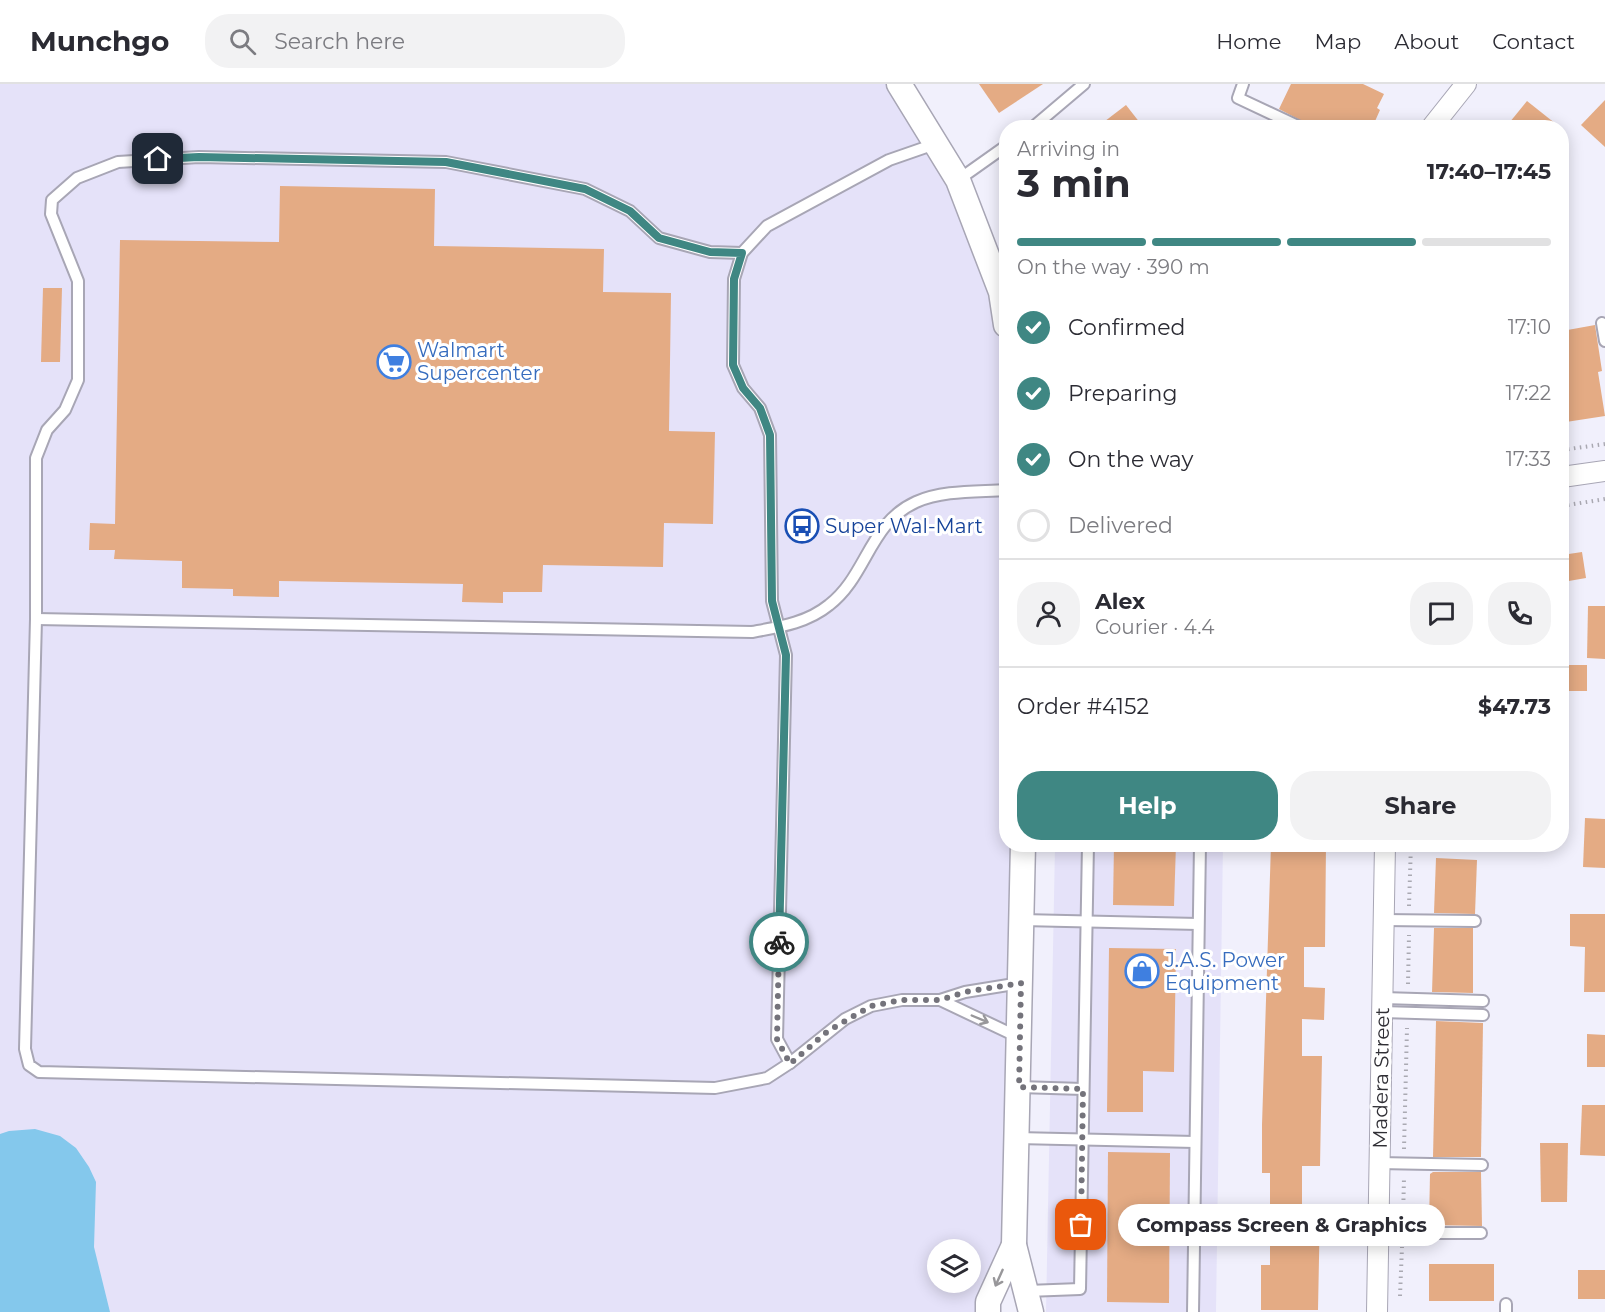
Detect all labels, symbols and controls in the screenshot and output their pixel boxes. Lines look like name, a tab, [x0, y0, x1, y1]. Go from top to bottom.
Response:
search box	[205, 14, 625, 68]
text: Munchgo	[30, 24, 169, 58]
icon: search	[226, 25, 259, 58]
text: Search here	[274, 28, 405, 55]
text: Home	[1216, 29, 1281, 54]
text: Map	[1314, 29, 1361, 54]
text: About	[1394, 29, 1459, 54]
text: Contact	[1492, 29, 1575, 54]
pin	[132, 133, 183, 184]
text: Arriving in	[1017, 137, 1120, 161]
icon: home	[141, 142, 174, 175]
text: 17:40–17:45	[1427, 158, 1551, 185]
text: 3 min	[1017, 159, 1131, 207]
text: On the way · 390 m	[1017, 255, 1210, 279]
icon: check	[1017, 311, 1050, 344]
text: Confirmed	[1068, 314, 1185, 341]
text: 17:10	[1508, 315, 1551, 339]
place label: Walmart Supercenter	[417, 338, 541, 385]
supermarket icon: Walmart Supercenter	[376, 344, 412, 380]
icon: check	[1017, 377, 1050, 410]
text: Preparing	[1068, 380, 1177, 407]
text: 17:22	[1505, 381, 1551, 405]
icon: check	[1017, 443, 1050, 476]
text: On the way	[1068, 446, 1193, 473]
text: 17:33	[1506, 447, 1551, 471]
bus stop icon: Super Wal-Mart	[784, 508, 820, 544]
text: Delivered	[1068, 512, 1173, 539]
place label: Super Wal-Mart	[825, 514, 983, 538]
button: person	[1017, 582, 1080, 645]
button: chat	[1410, 582, 1473, 645]
button: phone	[1488, 582, 1551, 645]
text: Alex	[1095, 588, 1145, 615]
text: Courier · 4.4	[1095, 615, 1214, 639]
text: Order #4152	[1017, 693, 1149, 720]
text: $47.73	[1478, 693, 1551, 720]
button: Help	[1017, 771, 1278, 840]
button: Share	[1290, 771, 1551, 840]
courier	[749, 912, 809, 972]
icon: bike	[763, 926, 796, 959]
place label: J.A.S. Power Equipment	[1164, 948, 1285, 995]
shop icon: J.A.S. Power Equipment	[1124, 953, 1160, 989]
street label: Madera Street	[1368, 1007, 1394, 1149]
one-way arrow	[971, 1014, 989, 1025]
pin	[1055, 1199, 1106, 1250]
callout: Compass Screen & Graphics	[1117, 1204, 1444, 1246]
icon: bag	[1064, 1208, 1097, 1241]
text: Compass Screen & Graphics	[1136, 1213, 1427, 1237]
map controls	[927, 1239, 981, 1293]
button: layers	[927, 1239, 981, 1293]
one-way arrow	[993, 1268, 1004, 1286]

